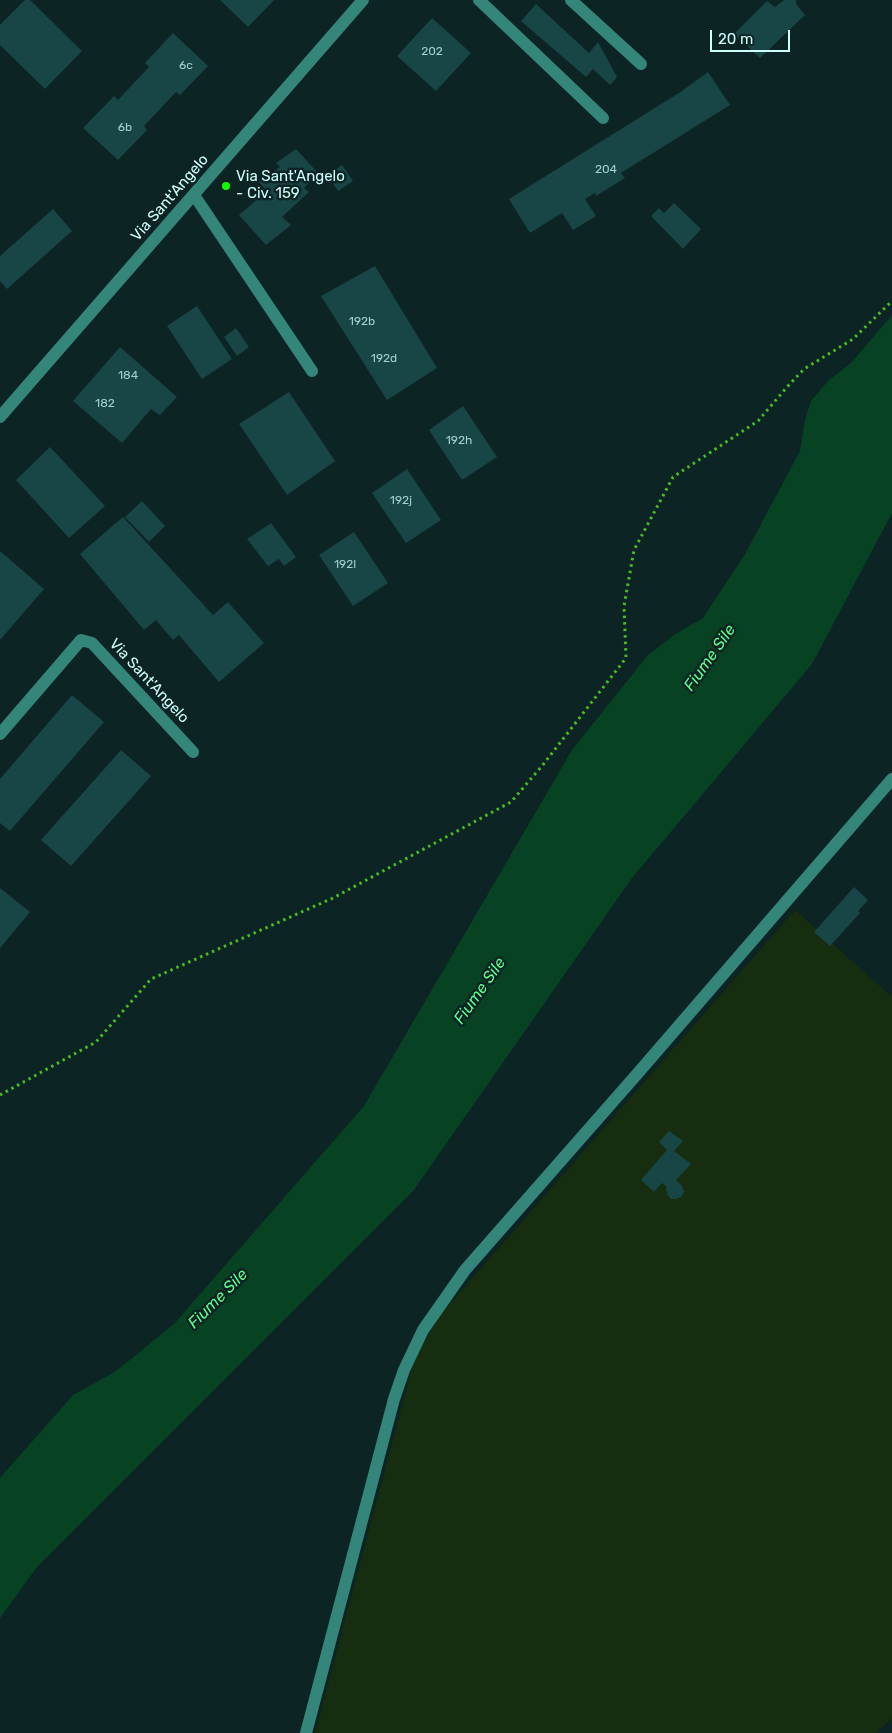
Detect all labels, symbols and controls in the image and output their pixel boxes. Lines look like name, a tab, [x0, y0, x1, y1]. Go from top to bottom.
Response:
scale bar	[712, 20, 792, 52]
text: 20 m	[718, 30, 753, 48]
house number: 202	[421, 45, 443, 59]
house number: 6c	[179, 59, 193, 73]
house number: 6b	[118, 121, 132, 135]
street label: Via Sant'Angelo	[128, 151, 212, 245]
house number: 204	[595, 163, 617, 177]
place label: Via Sant'Angelo - Civ. 159	[236, 168, 345, 203]
marker: Via Sant'Angelo - Civ. 159	[220, 180, 232, 192]
house number: 192b	[349, 315, 375, 329]
house number: 192d	[371, 352, 397, 366]
house number: 184	[118, 369, 138, 383]
house number: 182	[95, 397, 115, 411]
house number: 192h	[446, 434, 472, 448]
house number: 192j	[390, 494, 412, 508]
house number: 192l	[334, 558, 356, 572]
water label: Fiume Sile	[680, 621, 740, 695]
street label: Via Sant'Angelo	[105, 635, 193, 727]
water label: Fiume Sile	[450, 954, 510, 1028]
water label: Fiume Sile	[184, 1265, 252, 1333]

